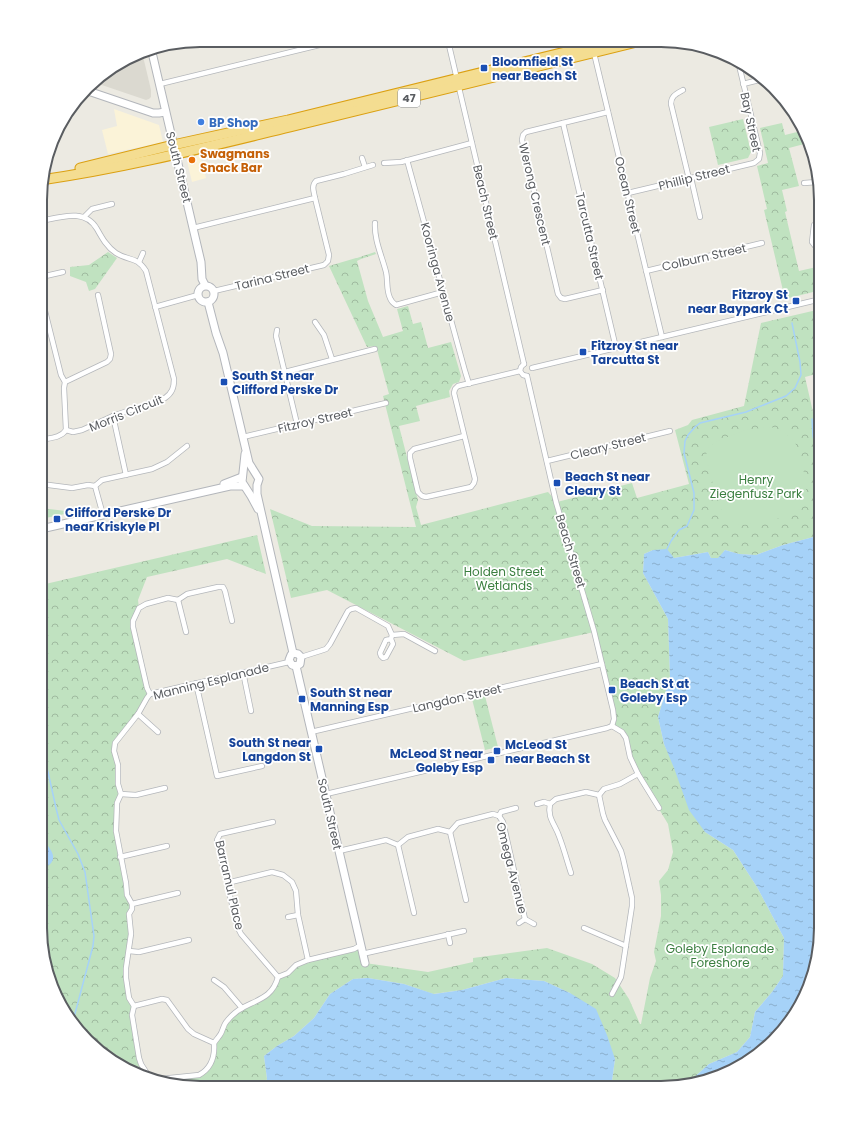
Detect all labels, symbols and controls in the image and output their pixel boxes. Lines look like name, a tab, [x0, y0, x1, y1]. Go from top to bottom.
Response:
place label: Bloomfield St near Beach St	[492, 53, 577, 84]
marker: Bloomfield St near Beach St	[479, 63, 489, 73]
road number: 47	[398, 89, 420, 107]
street label: Bay Street	[736, 91, 766, 153]
place label: BP Shop	[209, 114, 258, 131]
marker: BP Shop	[196, 117, 206, 127]
street label: South Street	[162, 130, 196, 204]
street label: Werong Crescent	[515, 141, 555, 247]
place label: Swagmans Snack Bar	[200, 145, 270, 176]
marker: Swagmans Snack Bar	[187, 155, 197, 165]
street label: Ocean Street	[611, 155, 645, 235]
street label: Phillip Street	[657, 160, 731, 194]
street label: Beach Street	[469, 163, 503, 241]
street label: Tarcutta Street	[572, 191, 608, 281]
street label: Kooringa Avenue	[417, 220, 459, 324]
street label: Colburn Street	[660, 239, 748, 275]
street label: Tarina Street	[233, 260, 311, 294]
place label: Fitzroy St near Baypark Ct	[688, 286, 788, 317]
marker: Fitzroy St near Baypark Ct	[791, 296, 801, 306]
place label: Fitzroy St near Tarcutta St	[591, 337, 678, 368]
marker: Fitzroy St near Tarcutta St	[578, 347, 588, 357]
place label: South St near Clifford Perske Dr	[232, 367, 338, 398]
marker: South St near Clifford Perske Dr	[219, 377, 229, 387]
street label: Morris Circuit	[86, 390, 166, 436]
street label: Fitzroy Street	[276, 403, 354, 437]
street label: Cleary Street	[568, 428, 648, 464]
place label: Beach St near Cleary St	[565, 468, 650, 499]
park label: Henry Ziegenfusz Park	[710, 471, 803, 502]
marker: Beach St near Cleary St	[552, 478, 562, 488]
place label: Clifford Perske Dr near Kriskyle Pl	[65, 504, 171, 535]
street label: Beach Street	[552, 512, 590, 590]
marker: Clifford Perske Dr near Kriskyle Pl	[52, 514, 62, 524]
park label: Holden Street Wetlands	[464, 563, 544, 594]
street label: Manning Esplanade	[151, 658, 271, 704]
place label: Beach St at Goleby Esp	[620, 675, 689, 706]
street label: Langdon Street	[411, 679, 503, 717]
place label: South St near Manning Esp	[310, 684, 392, 715]
marker: Beach St at Goleby Esp	[607, 685, 617, 695]
marker: South St near Manning Esp	[297, 694, 307, 704]
place label: South St near Langdon St	[229, 734, 311, 765]
place label: McLeod St near Beach St	[505, 736, 590, 767]
marker: South St near Langdon St	[314, 744, 324, 754]
place label: McLeod St near Goleby Esp	[390, 745, 483, 776]
marker: McLeod St near Beach St	[492, 746, 502, 756]
marker: McLeod St near Goleby Esp	[486, 755, 496, 765]
street label: South Street	[314, 777, 346, 851]
street label: Omega Avenue	[492, 820, 532, 916]
street label: Barramul Place	[211, 839, 249, 931]
park label: Goleby Esplanade Foreshore	[666, 940, 774, 971]

